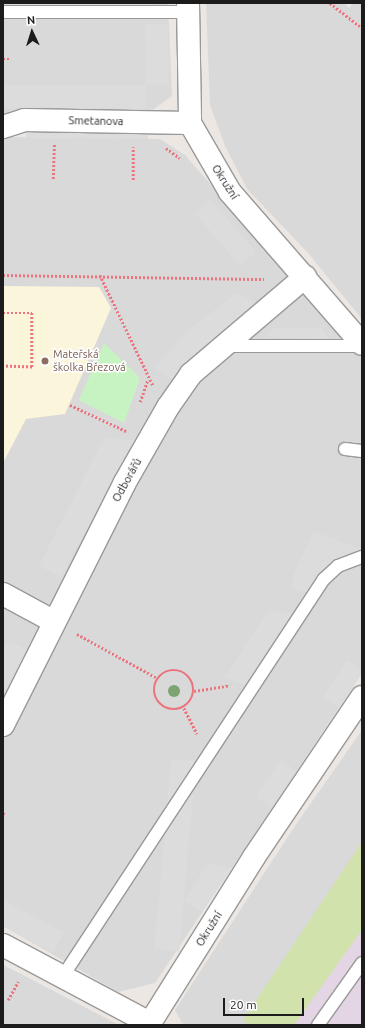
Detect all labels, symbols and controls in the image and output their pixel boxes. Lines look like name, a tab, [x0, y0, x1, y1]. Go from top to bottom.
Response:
north arrow	[12, 12, 52, 52]
text: N	[27, 14, 36, 26]
street label: Smetanova	[68, 114, 124, 128]
street label: Okružní	[209, 162, 241, 202]
place label: Mateřská školka Březová	[53, 348, 126, 374]
marker: Mateřská školka Březová	[40, 356, 50, 366]
street label: Odborářů	[110, 456, 144, 504]
street label: Okružní	[193, 909, 225, 949]
scale bar	[225, 990, 306, 1016]
text: 20 m	[230, 998, 257, 1011]

